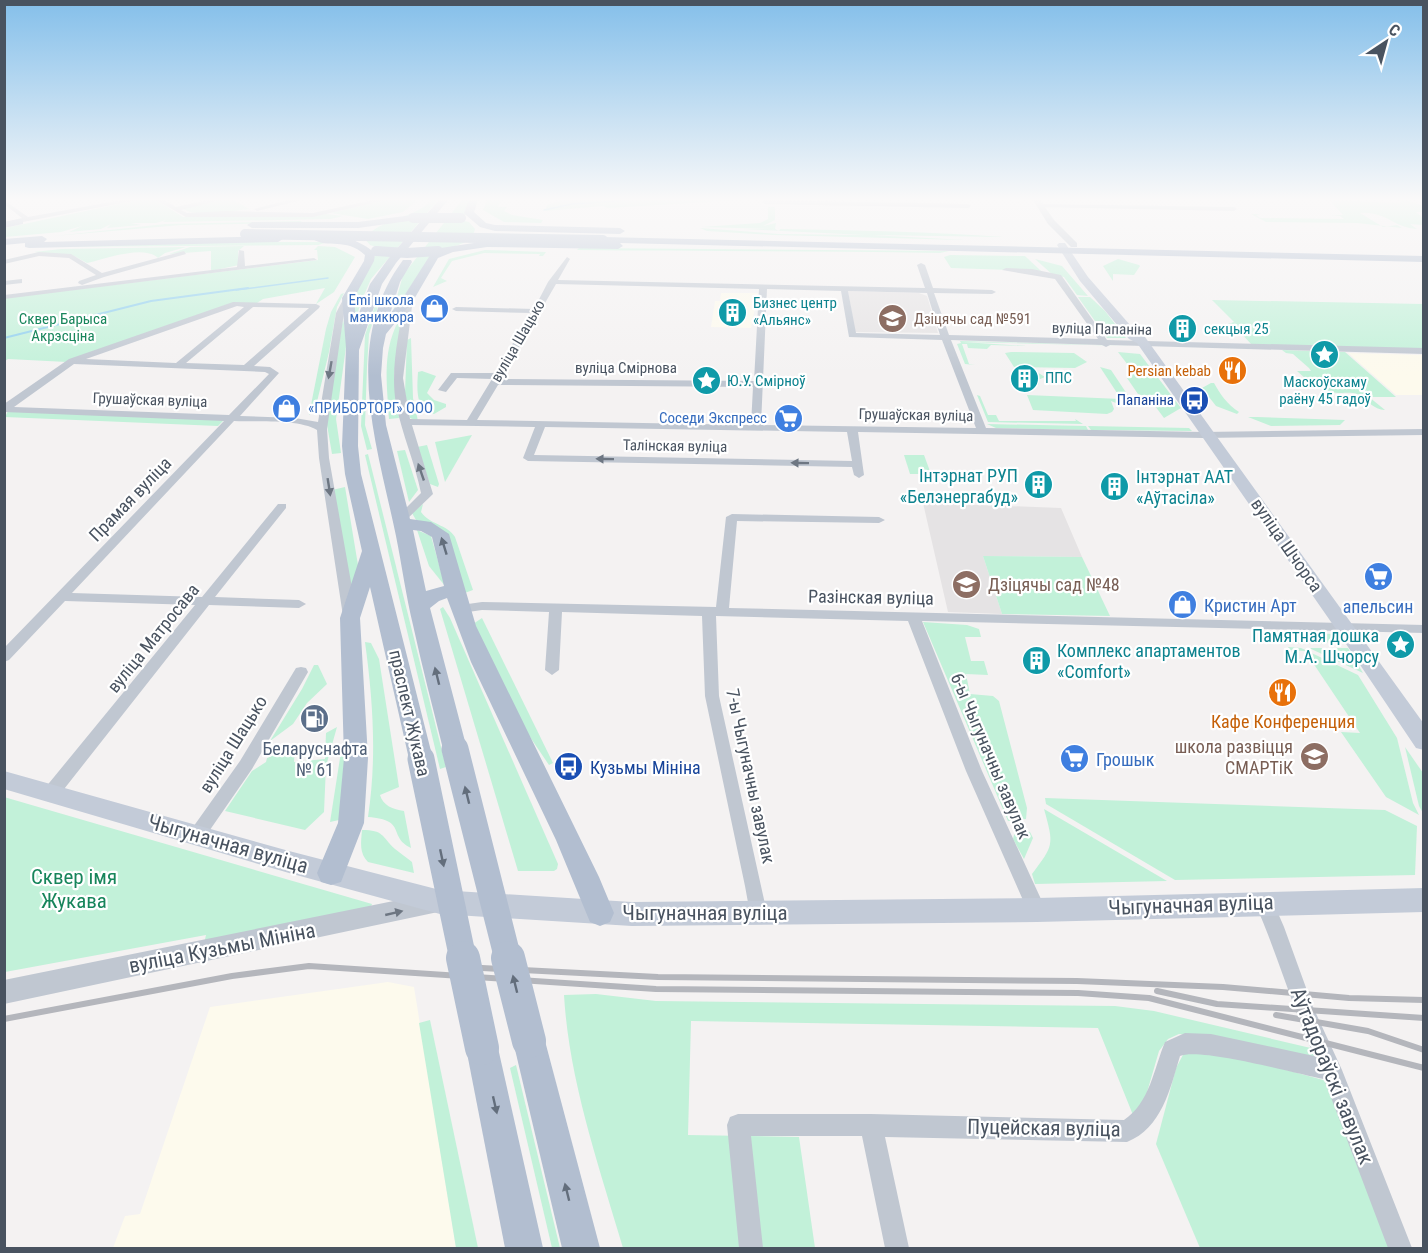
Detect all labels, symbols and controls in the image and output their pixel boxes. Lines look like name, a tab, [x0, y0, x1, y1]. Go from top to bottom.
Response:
north arrow	[1356, 12, 1416, 72]
text: С	[1385, 20, 1404, 41]
place label: Emi школа маникюра	[348, 291, 414, 326]
shop icon: Emi школа маникюра	[419, 293, 451, 325]
place label: Бизнес центр «Альянс»	[753, 294, 837, 329]
building icon: Бизнес центр «Альянс»	[716, 296, 748, 328]
street label: вуліца Шацько	[487, 297, 549, 385]
school or university icon: Дзіцячы сад №591	[877, 303, 909, 335]
park label: Сквер Барыса Акрэсціна	[19, 310, 107, 345]
place label: Дзіцячы сад №591	[914, 310, 1031, 328]
building icon: секцыя 25	[1167, 313, 1199, 345]
street label: вуліца Папаніна	[1052, 319, 1152, 339]
place label: секцыя 25	[1204, 320, 1269, 338]
place icon: Маскоўскаму раёну 45 гадоў	[1309, 339, 1341, 371]
restaurant icon: Persian kebab	[1216, 355, 1248, 387]
street label: вуліца Смірнова	[575, 359, 677, 377]
one-way arrow	[325, 361, 334, 380]
building icon: ППС	[1008, 362, 1040, 394]
place label: Persian kebab	[1127, 362, 1211, 380]
place icon: Ю.У. Смірноў	[690, 365, 722, 397]
place label: ППС	[1045, 369, 1072, 387]
place label: Ю.У. Смірноў	[727, 372, 805, 390]
place label: Маскоўскаму раёну 45 гадоў	[1279, 373, 1371, 408]
bus stop icon: Папаніна	[1179, 384, 1211, 416]
street label: Грушаўская вуліца	[92, 389, 208, 411]
place label: Папаніна	[1117, 391, 1174, 409]
shop icon: «ПРИБОРТОРГ» ООО	[271, 392, 303, 424]
place label: «ПРИБОРТОРГ» ООО	[308, 399, 433, 417]
supermarket icon: Соседи Экспресс	[772, 402, 804, 434]
street label: Грушаўская вуліца	[858, 405, 974, 425]
place label: Соседи Экспресс	[659, 409, 767, 427]
street label: Талінская вуліца	[623, 436, 727, 456]
street label: Прамая вуліца	[85, 452, 175, 546]
one-way arrow	[595, 455, 614, 464]
one-way arrow	[790, 458, 809, 468]
one-way arrow	[416, 463, 426, 481]
place label: Інтэрнат РУП «Белэнергабуд»	[900, 465, 1018, 507]
place label: Інтэрнат ААТ «Аўтасіла»	[1136, 466, 1233, 508]
building icon: Інтэрнат РУП «Белэнергабуд»	[1023, 469, 1055, 501]
building icon: Інтэрнат ААТ «Аўтасіла»	[1099, 470, 1131, 502]
one-way arrow	[324, 478, 333, 497]
street label: вуліца Шчорса	[1247, 494, 1327, 596]
one-way arrow	[439, 537, 448, 555]
supermarket icon: апельсин	[1362, 561, 1394, 593]
school or university icon: Дзіцячы сад №48	[951, 568, 983, 600]
place label: Дзіцячы сад №48	[988, 574, 1120, 595]
street label: вуліца Матросава	[103, 579, 203, 697]
street label: Разінская вуліца	[808, 585, 934, 609]
shop icon: Кристин Арт	[1167, 589, 1199, 621]
place label: Кристин Арт	[1204, 595, 1297, 616]
place label: апельсин	[1343, 596, 1413, 617]
place label: Памятная дошка М.А. Шчорсу	[1252, 625, 1379, 667]
place icon: Памятная дошка М.А. Шчорсу	[1384, 629, 1416, 661]
place label: Комплекс апартаментов «Comfort»	[1057, 640, 1241, 682]
building icon: Комплекс апартаментов «Comfort»	[1020, 644, 1052, 676]
street label: праспект Жукава	[385, 648, 435, 778]
one-way arrow	[431, 667, 441, 685]
street label: 6-ы Чыгуначны завулак	[947, 670, 1036, 842]
restaurant icon: Кафе Конференция	[1267, 676, 1299, 708]
street label: 7-ы Чыгуначны завулак	[722, 687, 780, 866]
street label: вуліца Шацько	[195, 692, 271, 796]
fuel station icon: Беларуснафта № 61	[299, 703, 331, 735]
place label: Кафе Конференция	[1211, 711, 1355, 732]
place label: школа развіцця СМАРТіК	[1175, 736, 1293, 778]
place label: Беларуснафта № 61	[262, 738, 368, 780]
school or university icon: школа развіцця СМАРТіК	[1298, 740, 1330, 772]
supermarket icon: Грошык	[1059, 743, 1091, 775]
place label: Грошык	[1096, 749, 1155, 770]
bus stop icon: Кузьмы Мініна	[553, 751, 585, 783]
place label: Кузьмы Мініна	[590, 757, 701, 778]
one-way arrow	[462, 786, 472, 804]
street label: Чыгуначная вуліца	[145, 810, 311, 878]
one-way arrow	[438, 849, 447, 868]
park label: Сквер імя Жукава	[31, 865, 117, 913]
street label: Чыгуначная вуліца	[1108, 890, 1274, 920]
street label: Чыгуначная вуліца	[622, 901, 788, 925]
one-way arrow	[385, 907, 403, 917]
street label: вуліца Кузьмы Мініна	[127, 918, 317, 978]
one-way arrow	[510, 975, 519, 993]
street label: Аўтадораўскі завулак	[1286, 984, 1378, 1168]
one-way arrow	[491, 1096, 500, 1115]
street label: Пуцейская вуліца	[967, 1115, 1121, 1141]
one-way arrow	[561, 1183, 571, 1201]

